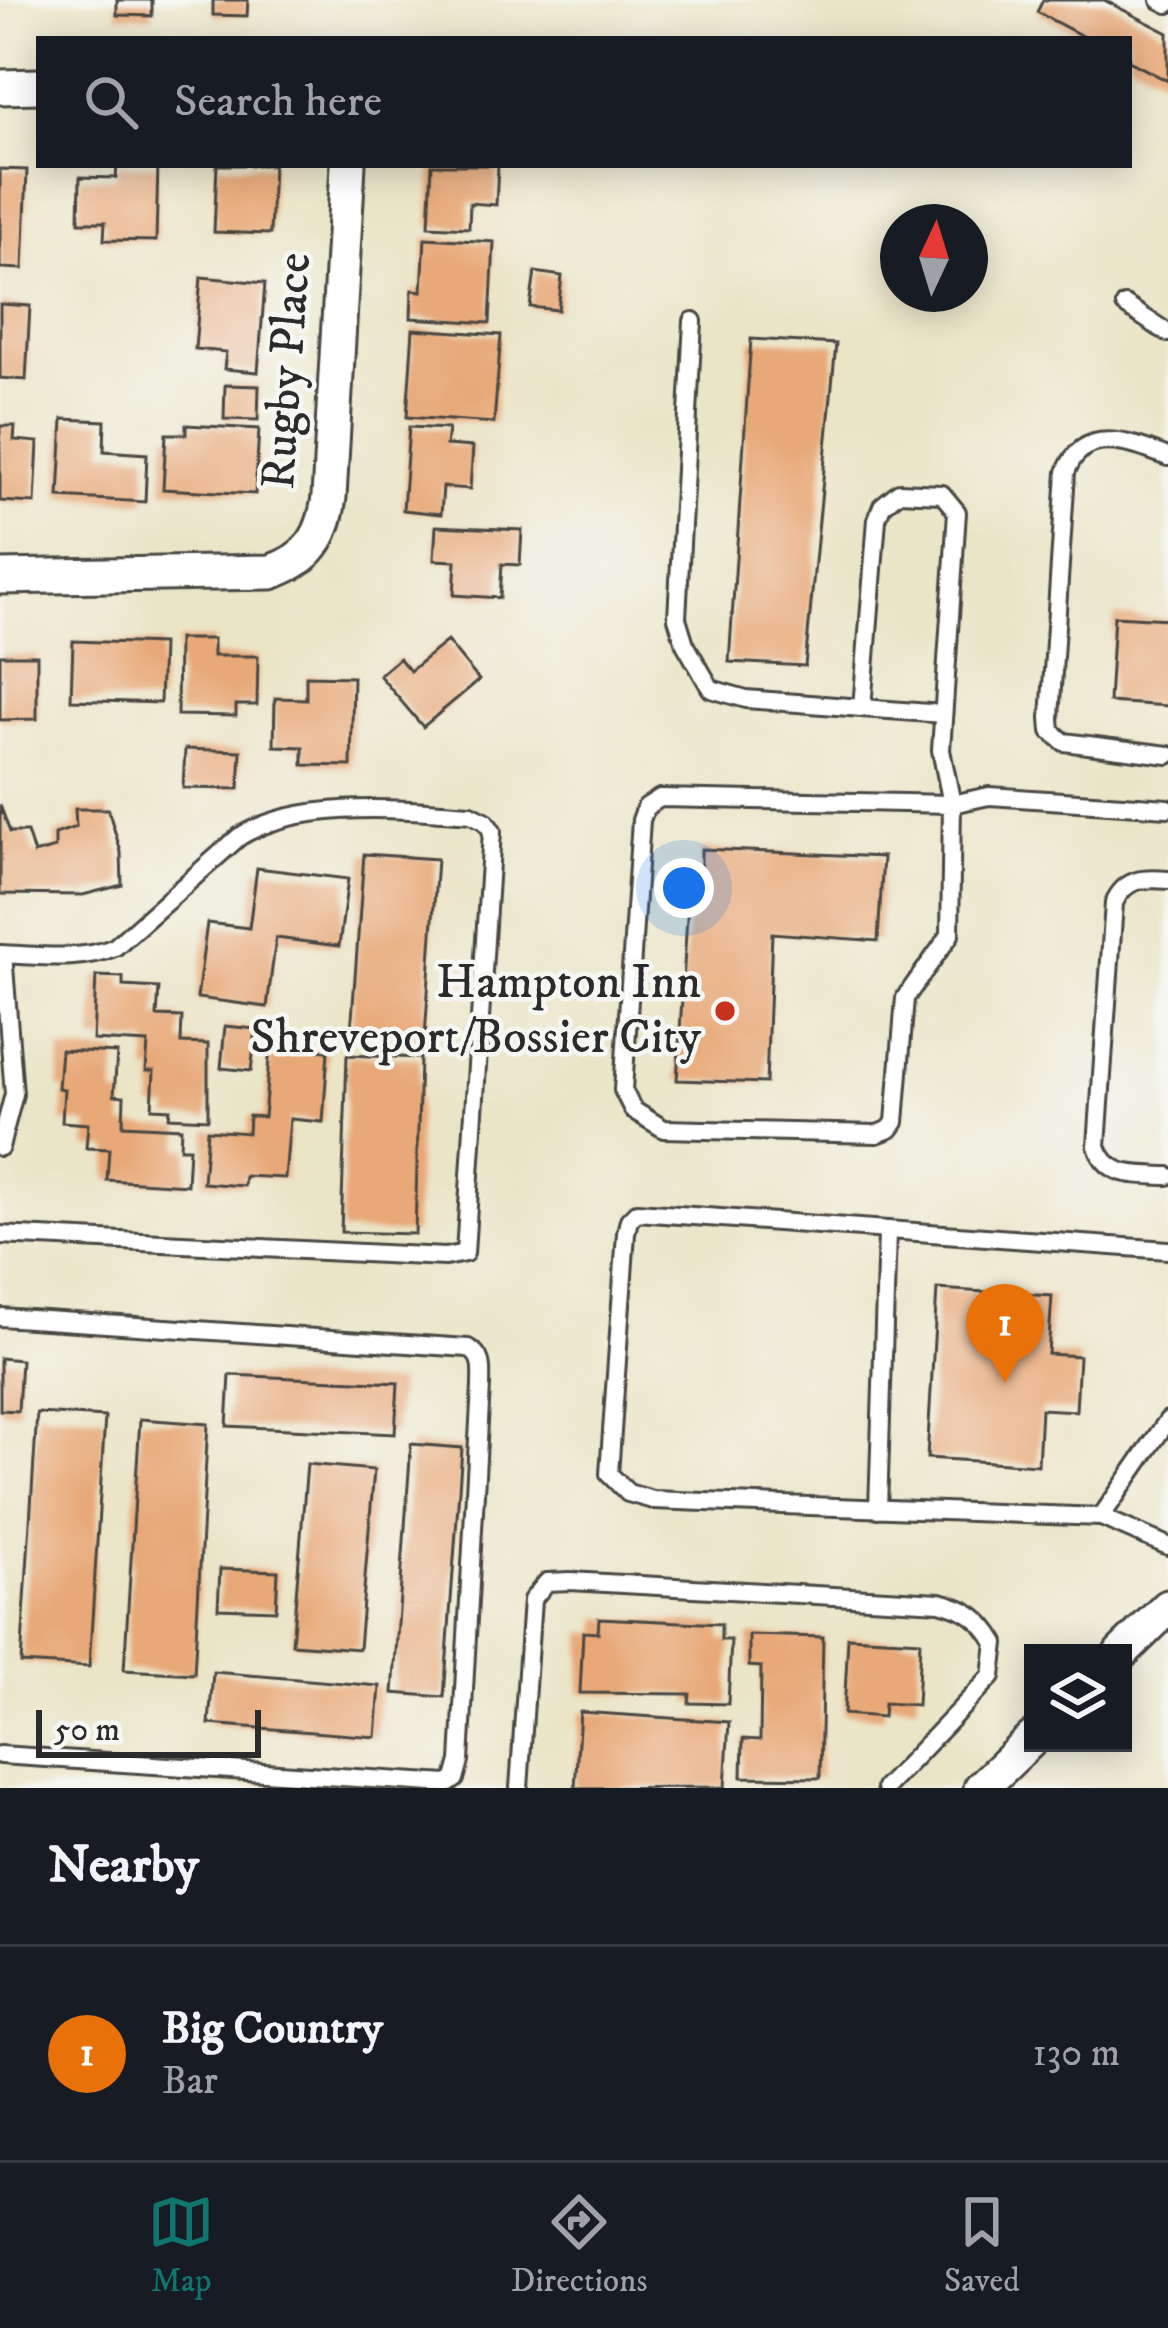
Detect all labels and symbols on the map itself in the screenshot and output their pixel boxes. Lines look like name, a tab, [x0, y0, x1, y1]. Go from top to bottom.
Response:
north arrow	[880, 204, 988, 312]
street label: Rugby Place	[249, 251, 325, 491]
your location	[654, 858, 714, 918]
place label: Hampton Inn Shreveport/Bossier City	[250, 953, 701, 1068]
marker: Hampton Inn Shreveport/Bossier City	[712, 998, 738, 1024]
pin: 1	[966, 1284, 1044, 1383]
scale bar	[36, 1704, 261, 1757]

